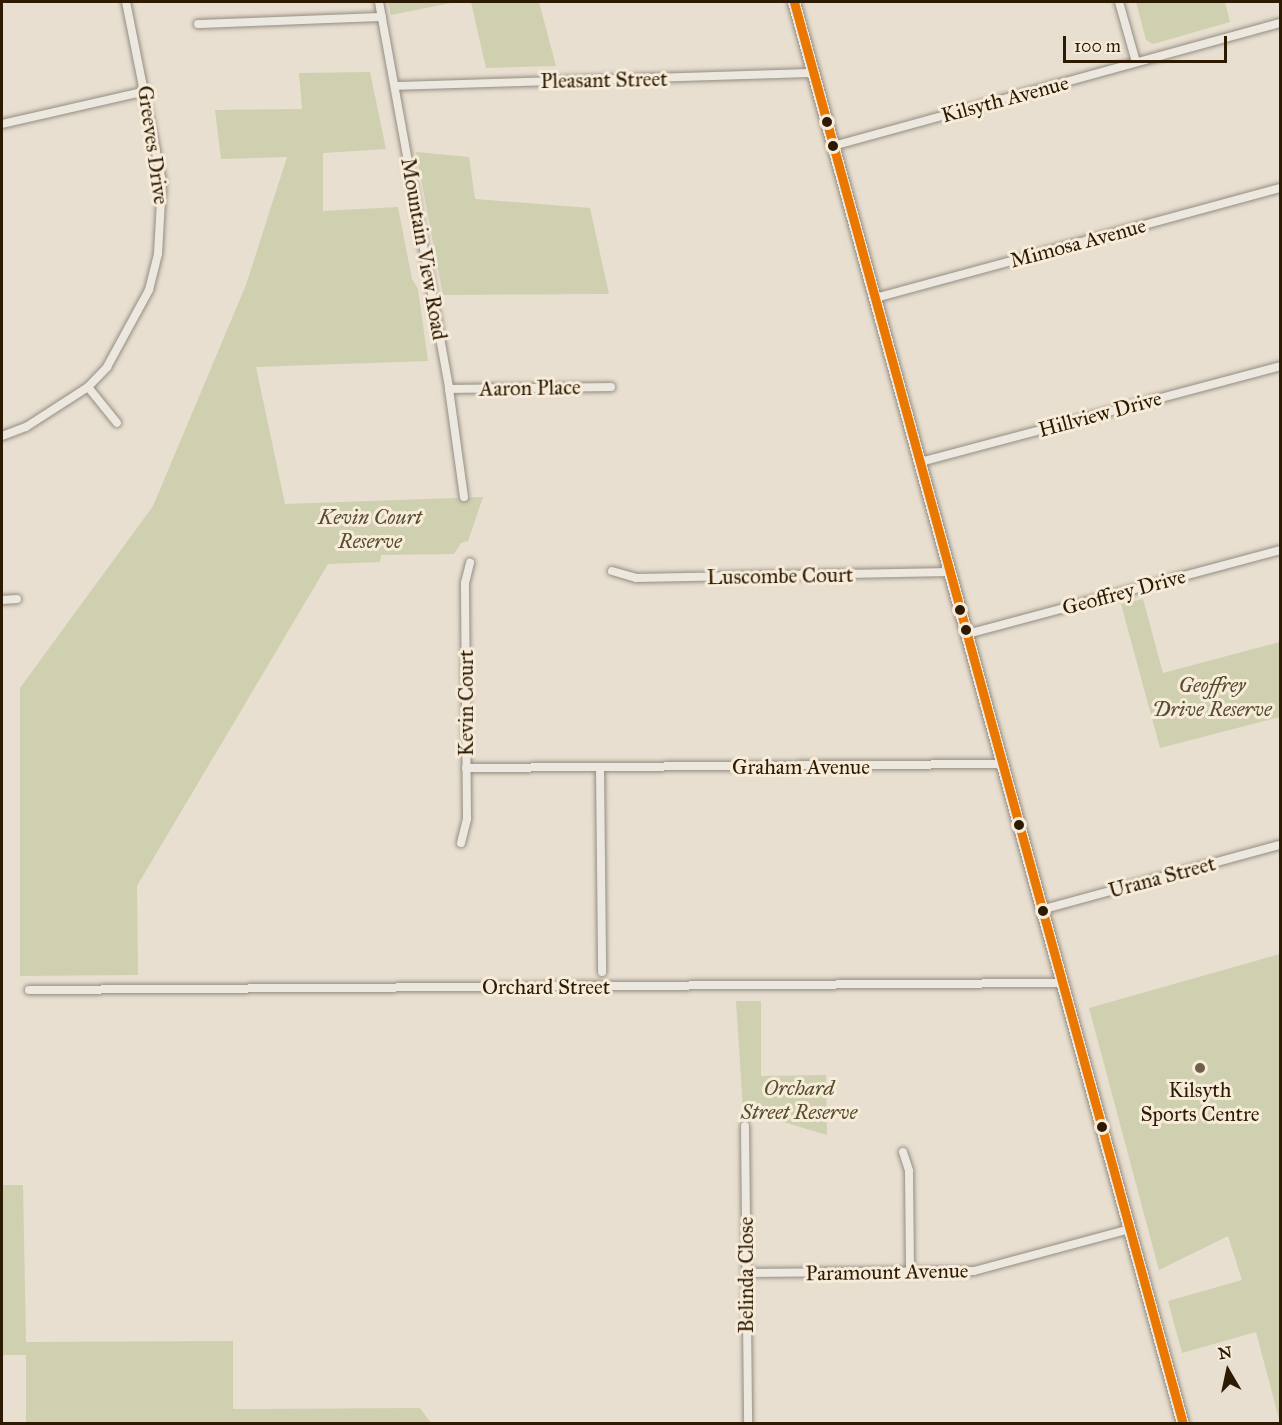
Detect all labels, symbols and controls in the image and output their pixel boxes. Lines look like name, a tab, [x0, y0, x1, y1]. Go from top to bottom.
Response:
scale bar	[1066, 24, 1230, 62]
text: 100 m	[1074, 35, 1121, 57]
street label: Pleasant Street	[540, 66, 668, 94]
street label: Kilsyth Avenue	[939, 70, 1071, 128]
street label: Greeves Drive	[132, 84, 174, 206]
unlabelled marker	[821, 116, 833, 128]
unlabelled marker	[827, 140, 839, 152]
street label: Mountain View Road	[396, 156, 452, 342]
street label: Mimosa Avenue	[1007, 213, 1149, 273]
street label: Aaron Place	[479, 375, 581, 401]
street label: Hillview Drive	[1036, 385, 1164, 443]
park label: Kevin Court Reserve	[318, 504, 422, 554]
street label: Luscombe Court	[707, 562, 853, 590]
street label: Geoffrey Drive	[1060, 563, 1188, 621]
unlabelled marker	[954, 604, 966, 616]
unlabelled marker	[960, 624, 972, 636]
street label: Kevin Court	[453, 650, 479, 756]
park label: Geoffrey Drive Reserve	[1152, 672, 1272, 722]
street label: Graham Avenue	[732, 754, 870, 780]
unlabelled marker	[1013, 819, 1025, 831]
street label: Urana Street	[1106, 851, 1218, 903]
unlabelled marker	[1037, 905, 1049, 917]
street label: Orchard Street	[482, 974, 610, 1000]
marker: Kilsyth Sports Centre	[1193, 1061, 1207, 1075]
park label: Orchard Street Reserve	[741, 1075, 857, 1125]
place label: Kilsyth Sports Centre	[1141, 1077, 1259, 1127]
unlabelled marker	[1096, 1121, 1108, 1133]
street label: Belinda Close	[733, 1217, 759, 1333]
street label: Paramount Avenue	[805, 1258, 969, 1286]
north arrow	[1198, 1341, 1258, 1401]
text: N	[1217, 1342, 1233, 1363]

